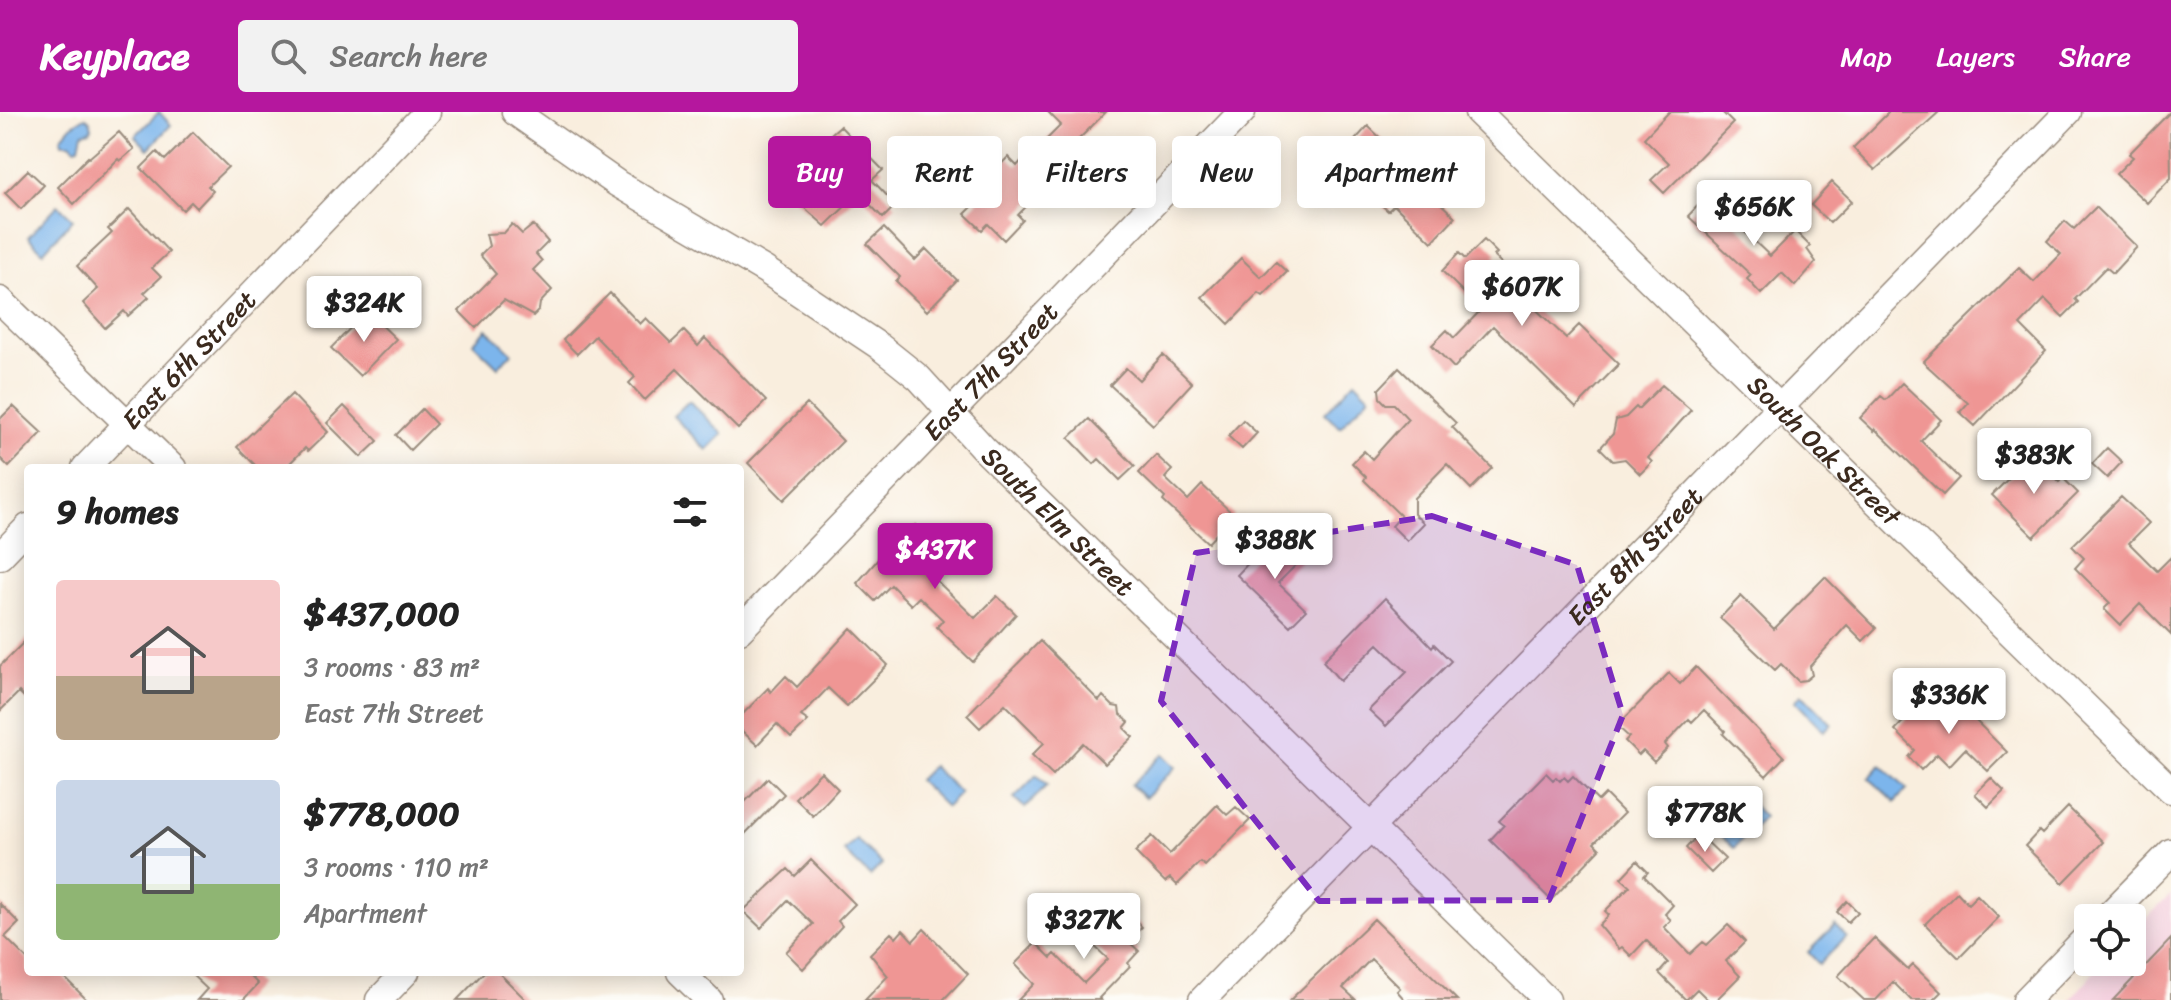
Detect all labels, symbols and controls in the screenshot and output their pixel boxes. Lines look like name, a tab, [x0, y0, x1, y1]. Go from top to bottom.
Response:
search box	[238, 20, 798, 92]
text: Keyplace	[40, 23, 190, 90]
text: Search here	[330, 29, 488, 83]
text: Map	[1840, 32, 1892, 81]
text: Layers	[1936, 32, 2015, 81]
text: Share	[2059, 32, 2131, 81]
icon: search	[266, 34, 310, 78]
chip: Buy	[768, 136, 871, 208]
chip: Rent	[887, 136, 1002, 208]
chip: Filters	[1018, 136, 1156, 208]
chip: New	[1172, 136, 1281, 208]
chip: Apartment	[1297, 136, 1485, 208]
pin: $656K	[1698, 180, 1810, 248]
text: $656K	[1715, 183, 1793, 229]
pin: $607K	[1466, 260, 1578, 328]
text: $607K	[1482, 263, 1562, 309]
pin: $324K	[308, 276, 420, 344]
street label: East 6th Street	[110, 279, 268, 441]
text: $324K	[325, 279, 403, 325]
street label: East 7th Street	[911, 291, 1070, 452]
street label: South Oak Street	[1736, 364, 1913, 538]
pin: $383K	[1978, 428, 2090, 496]
text: $383K	[1995, 431, 2073, 477]
street label: South Elm Street	[970, 435, 1146, 608]
street label: East 8th Street	[1555, 475, 1714, 637]
text: 9 homes	[56, 482, 178, 542]
icon: filters	[668, 490, 712, 534]
pin: $388K	[1219, 513, 1331, 581]
text: $388K	[1236, 516, 1314, 562]
pin: $437K	[879, 523, 991, 591]
text: $437K	[896, 526, 974, 572]
text: $437,000	[304, 584, 460, 644]
icon: home	[120, 612, 216, 708]
text: 3 rooms · 83 m²	[304, 644, 480, 690]
pin: $336K	[1893, 668, 2005, 736]
text: $336K	[1911, 671, 1987, 717]
text: East 7th Street	[304, 690, 484, 736]
text: $778,000	[304, 784, 460, 844]
pin: $778K	[1649, 786, 1761, 854]
text: $778K	[1666, 789, 1744, 835]
icon: home	[120, 812, 216, 908]
text: 3 rooms · 110 m²	[304, 844, 489, 890]
text: Apartment	[304, 890, 427, 936]
pin: $327K	[1028, 893, 1140, 961]
text: $327K	[1045, 896, 1123, 942]
map controls	[2074, 904, 2146, 976]
button: locate	[2074, 904, 2146, 976]

